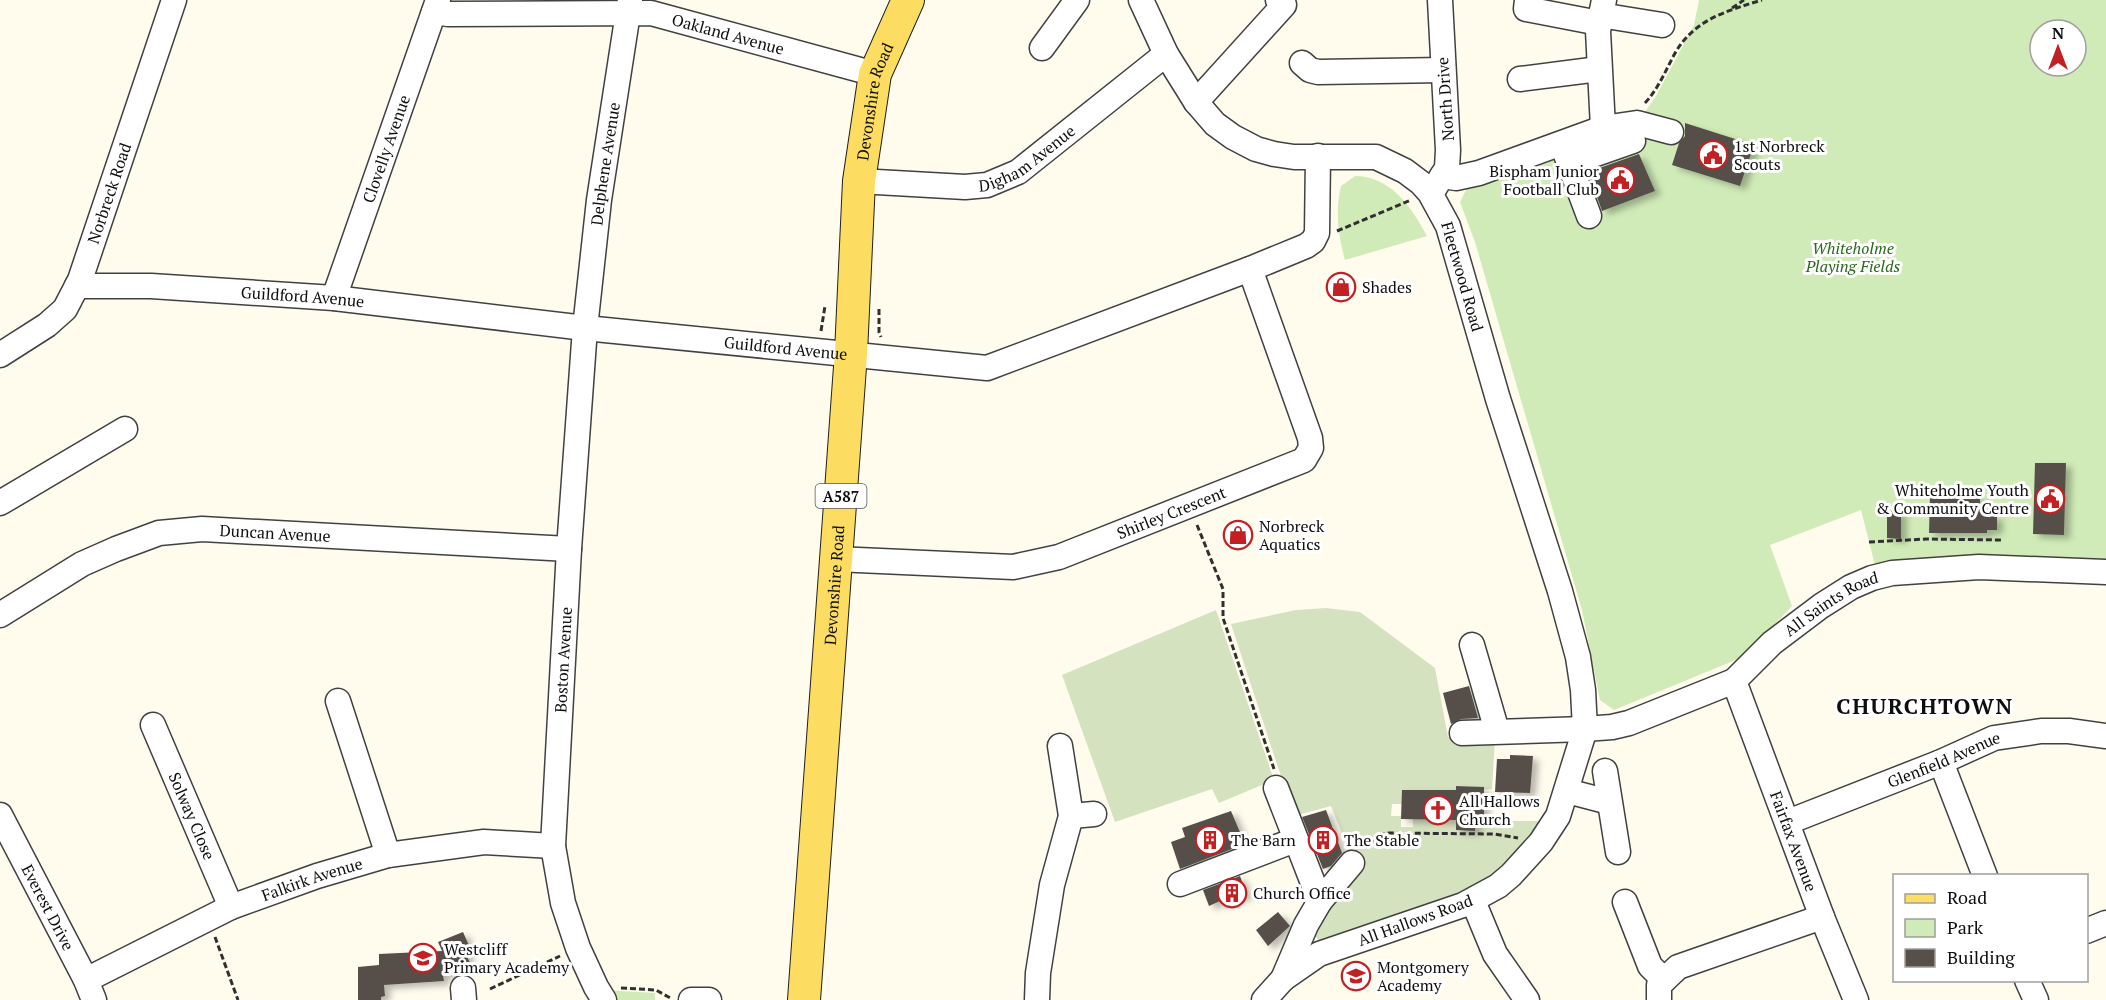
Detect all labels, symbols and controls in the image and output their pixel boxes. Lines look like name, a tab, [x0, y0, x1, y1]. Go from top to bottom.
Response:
street label: Oakland Avenue	[669, 8, 787, 60]
north arrow	[2028, 18, 2088, 78]
text: N	[2052, 22, 2064, 44]
street label: Devonshire Road	[851, 39, 899, 162]
street label: North Drive	[1431, 56, 1459, 142]
street label: Clovelly Avenue	[357, 92, 415, 206]
street label: Delphene Avenue	[585, 101, 625, 227]
street label: Digham Avenue	[978, 120, 1080, 197]
place label: 1st Norbreck Scouts	[1734, 135, 1825, 175]
public building icon: 1st Norbreck Scouts	[1697, 139, 1729, 171]
street label: Norbreck Road	[82, 140, 136, 247]
place label: Bispham Junior Football Club	[1489, 160, 1600, 200]
public building icon: Bispham Junior Football Club	[1604, 164, 1636, 196]
street label: Fleetwood Road	[1436, 219, 1489, 334]
park label: Whiteholme Playing Fields	[1805, 237, 1901, 277]
shop icon: Shades	[1325, 271, 1357, 303]
place label: Shades	[1362, 276, 1412, 298]
street label: Guildford Avenue	[240, 281, 366, 313]
street label: Guildford Avenue	[723, 331, 849, 365]
place label: Whiteholme Youth & Community Centre	[1876, 479, 2030, 519]
street label: Shirley Crescent	[1113, 481, 1229, 544]
public building icon: Whiteholme Youth & Community Centre	[2034, 483, 2066, 515]
road number: A587	[816, 484, 866, 508]
place label: Norbreck Aquatics	[1259, 515, 1325, 555]
street label: Duncan Avenue	[219, 519, 331, 547]
shop icon: Norbreck Aquatics	[1222, 519, 1254, 551]
street label: Devonshire Road	[819, 524, 849, 646]
street label: All Saints Road	[1779, 566, 1880, 641]
street label: Boston Avenue	[549, 606, 577, 713]
district label: CHURCHTOWN	[1836, 691, 2014, 720]
street label: Glenfield Avenue	[1884, 726, 2001, 793]
street label: Solway Close	[164, 769, 220, 863]
street label: Fairfax Avenue	[1765, 788, 1823, 895]
place label: All Hallows Church	[1459, 790, 1540, 830]
church icon: All Hallows Church	[1422, 794, 1454, 826]
building icon: The Barn	[1194, 824, 1226, 856]
building icon: The Stable	[1307, 824, 1339, 856]
place label: The Barn	[1231, 829, 1296, 851]
place label: The Stable	[1344, 829, 1419, 851]
street label: Falkirk Avenue	[258, 852, 365, 906]
street label: Everest Drive	[17, 860, 80, 954]
legend	[1893, 874, 2088, 982]
building icon: Church Office	[1216, 877, 1248, 909]
place label: Church Office	[1253, 882, 1351, 904]
text: Road	[1947, 885, 1987, 909]
street label: All Hallows Road	[1355, 889, 1476, 951]
text: Park	[1947, 915, 1984, 939]
place label: Westcliff Primary Academy	[444, 938, 570, 978]
school or university icon: Westcliff Primary Academy	[407, 942, 439, 974]
text: Building	[1947, 945, 2015, 969]
place label: Montgomery Academy	[1377, 956, 1470, 996]
school or university icon: Montgomery Academy	[1340, 960, 1372, 992]

